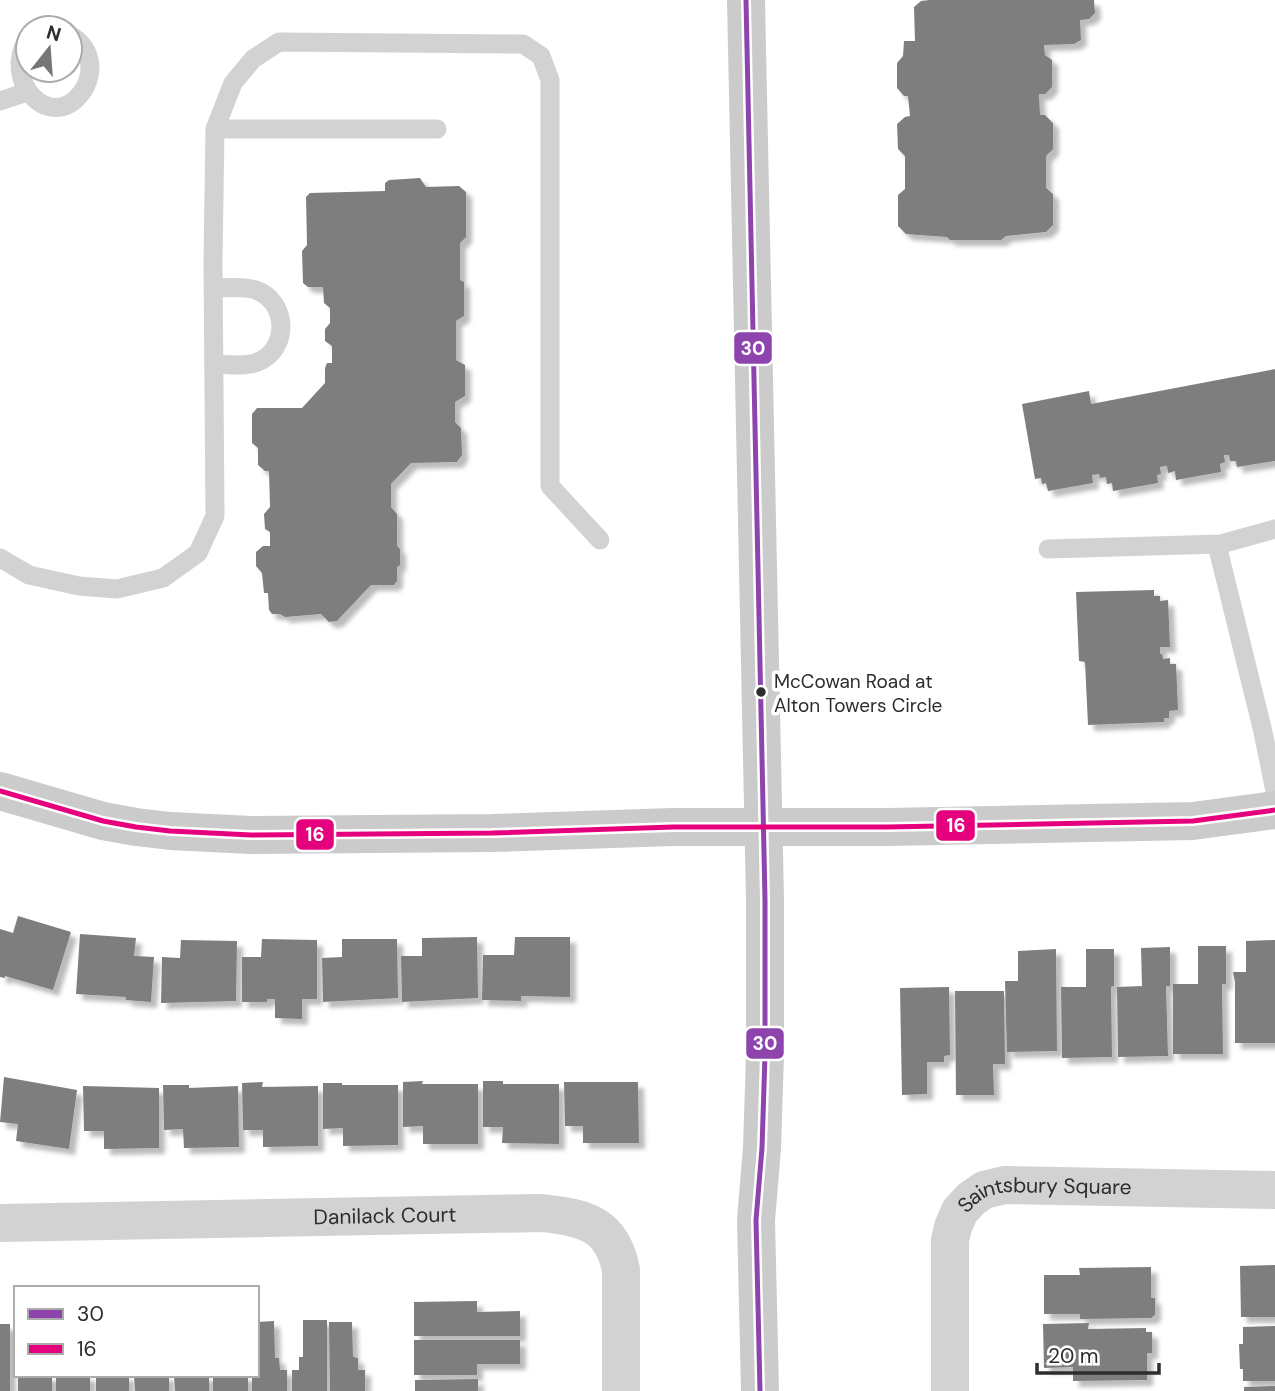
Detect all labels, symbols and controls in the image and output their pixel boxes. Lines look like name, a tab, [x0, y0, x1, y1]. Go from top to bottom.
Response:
north arrow	[14, 14, 84, 84]
text: N	[44, 19, 64, 47]
line badge: 30	[733, 331, 773, 365]
text: 30	[741, 336, 765, 361]
place label: McCowan Road at Alton Towers Circle	[774, 669, 942, 718]
marker: McCowan Road at Alton Towers Circle	[754, 685, 768, 699]
line badge: 16	[935, 809, 976, 842]
text: 16	[947, 813, 965, 838]
line badge: 16	[295, 818, 335, 851]
text: 16	[306, 822, 324, 847]
line badge: 30	[745, 1027, 785, 1060]
text: 30	[753, 1031, 777, 1056]
street label: Saintsbury Square	[951, 1171, 1132, 1219]
street label: Danilack Court	[313, 1201, 457, 1231]
legend	[14, 1286, 259, 1377]
text: 30	[77, 1300, 104, 1328]
scale bar	[1037, 1332, 1160, 1376]
text: 16	[77, 1335, 97, 1363]
text: 20 m	[1048, 1342, 1099, 1370]

